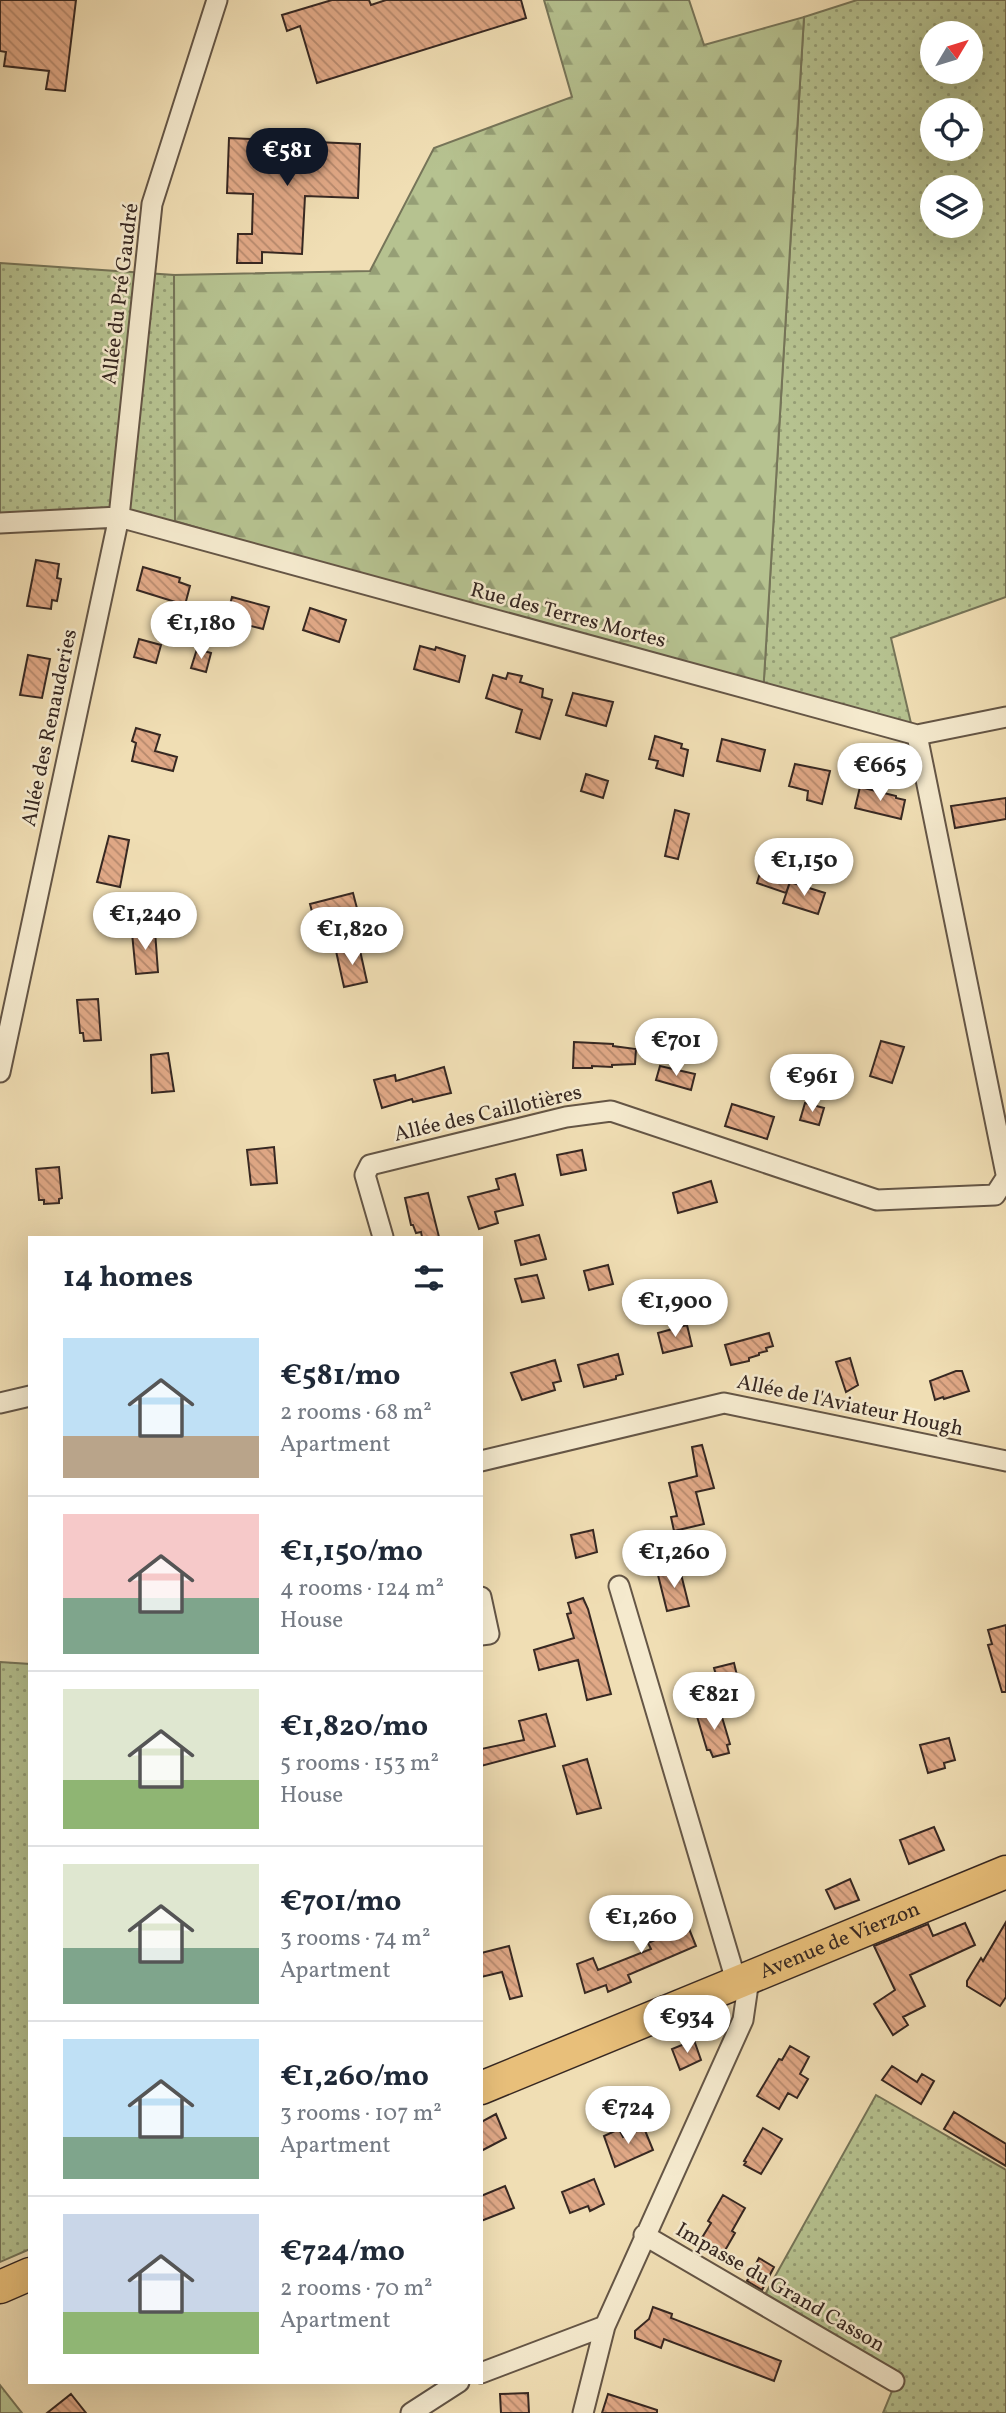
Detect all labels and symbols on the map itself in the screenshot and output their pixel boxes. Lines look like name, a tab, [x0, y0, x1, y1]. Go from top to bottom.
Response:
north arrow	[920, 21, 984, 84]
pin: €581	[246, 128, 328, 188]
street label: Allée du Pré Gaudré	[95, 202, 147, 386]
street label: Rue des Terres Mortes	[467, 576, 669, 656]
pin: €1,180	[144, 602, 258, 661]
street label: Allée des Renauderies	[15, 627, 85, 829]
pin: €665	[839, 744, 921, 803]
pin: €1,150	[747, 838, 861, 898]
pin: €1,240	[88, 892, 202, 952]
pin: €1,820	[295, 908, 409, 967]
pin: €701	[635, 1018, 717, 1078]
pin: €961	[771, 1054, 853, 1114]
street label: Allée des Caillotières	[391, 1078, 585, 1150]
pin: €1,900	[618, 1280, 732, 1339]
street label: Allée de l'Aviateur Hough	[734, 1368, 966, 1444]
pin: €1,260	[617, 1530, 731, 1590]
pin: €821	[673, 1672, 755, 1732]
street label: Avenue de Vierzon	[755, 1894, 924, 1986]
pin: €1,260	[584, 1896, 698, 1955]
pin: €934	[646, 1996, 728, 2055]
pin: €724	[587, 2086, 669, 2146]
street label: Impasse du Grand Casson	[670, 2216, 890, 2360]

